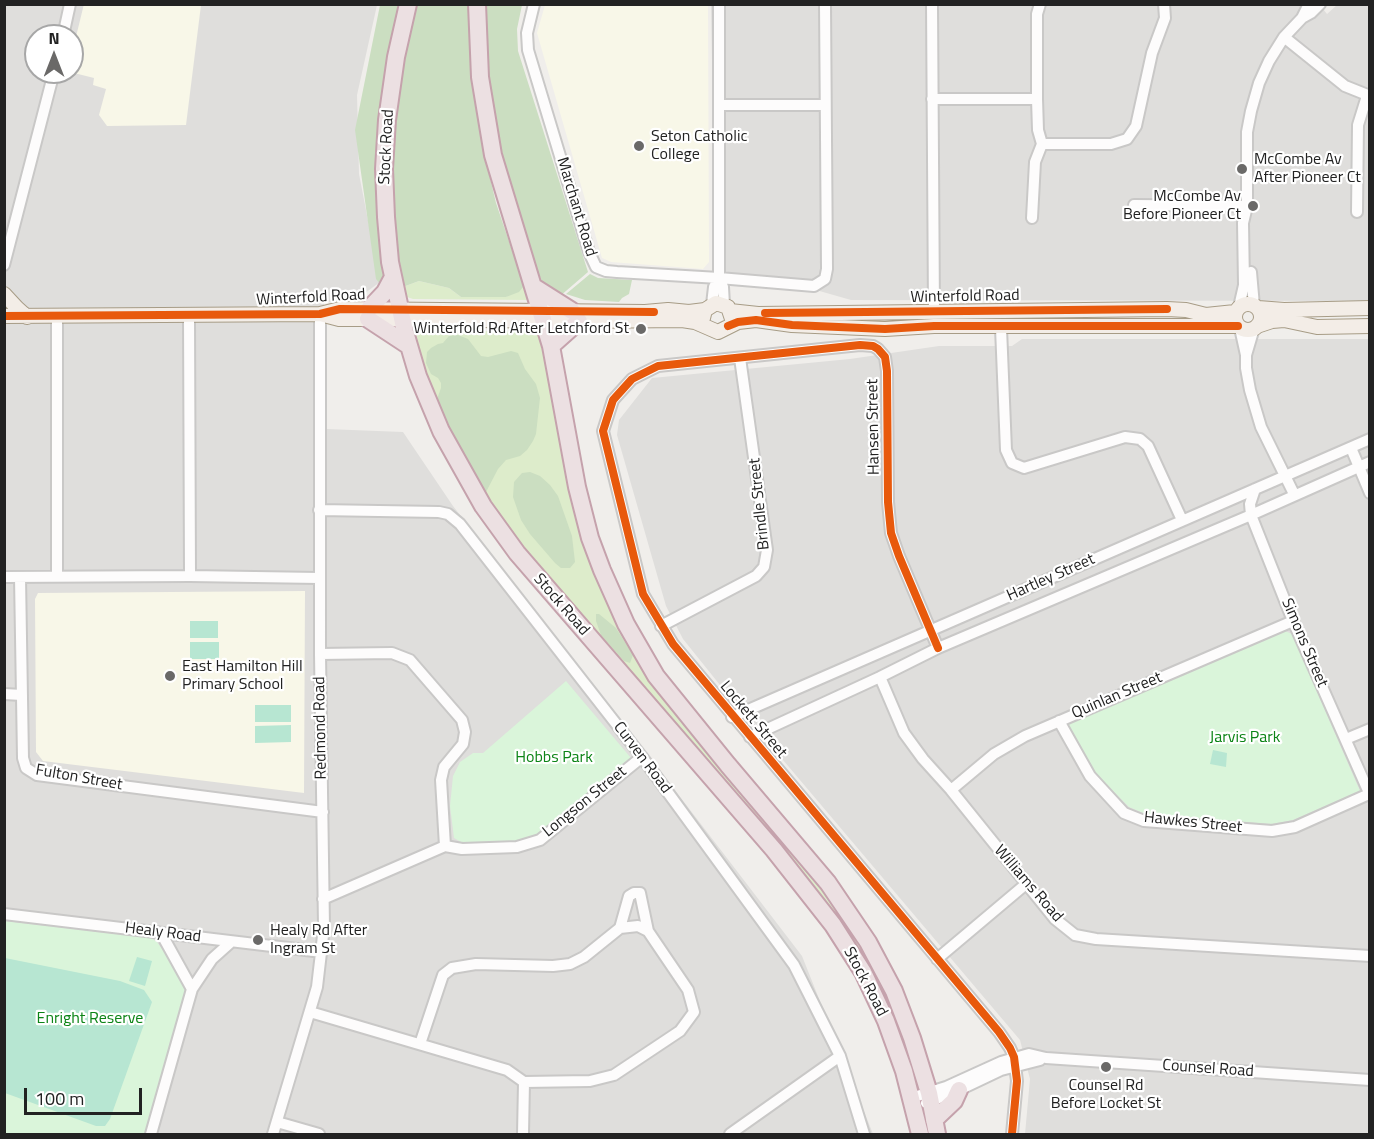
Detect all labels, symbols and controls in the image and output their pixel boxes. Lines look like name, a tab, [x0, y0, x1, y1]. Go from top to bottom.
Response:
north arrow	[24, 24, 84, 84]
text: N	[48, 26, 60, 50]
street label: Stock Road	[375, 109, 399, 185]
place label: Seton Catholic College	[651, 127, 747, 165]
marker: Seton Catholic College	[632, 139, 646, 153]
place label: McCombe Av After Pioneer Ct	[1254, 150, 1361, 188]
street label: Marchant Road	[552, 155, 600, 259]
marker: McCombe Av After Pioneer Ct	[1235, 162, 1249, 176]
place label: McCombe Av Before Pioneer Ct	[1123, 187, 1241, 225]
marker: McCombe Av Before Pioneer Ct	[1246, 199, 1260, 213]
street label: Winterfold Road	[256, 286, 366, 310]
street label: Winterfold Road	[910, 286, 1020, 308]
place label: Winterfold Rd After Letchford St	[413, 319, 629, 339]
marker: Winterfold Rd After Letchford St	[634, 322, 648, 336]
street label: Hansen Street	[864, 379, 884, 475]
street label: Brindle Street	[746, 457, 774, 551]
street label: Hartley Street	[1004, 550, 1098, 606]
street label: Stock Road	[529, 570, 593, 640]
street label: Simons Street	[1277, 596, 1331, 690]
place label: East Hamilton Hill Primary School	[182, 657, 303, 695]
street label: Quinlan Street	[1069, 668, 1165, 724]
marker: East Hamilton Hill Primary School	[163, 669, 177, 683]
street label: Redmond Road	[311, 676, 331, 780]
street label: Lockett Street	[715, 678, 791, 762]
street label: Curven Road	[609, 718, 675, 798]
park label: Jarvis Park	[1210, 728, 1280, 748]
park label: Hobbs Park	[515, 748, 593, 768]
street label: Fulton Street	[34, 761, 124, 795]
street label: Longson Street	[539, 762, 631, 842]
street label: Hawkes Street	[1143, 808, 1243, 838]
street label: Williams Road	[989, 842, 1067, 926]
street label: Healy Road	[124, 919, 202, 947]
place label: Healy Rd After Ingram St	[270, 921, 367, 959]
marker: Healy Rd After Ingram St	[251, 933, 265, 947]
street label: Stock Road	[839, 944, 891, 1020]
park label: Enright Reserve	[37, 1009, 143, 1029]
street label: Counsel Road	[1162, 1056, 1254, 1082]
marker: Counsel Rd Before Locket St	[1099, 1060, 1113, 1074]
scale bar	[27, 1076, 146, 1114]
place label: Counsel Rd Before Locket St	[1051, 1076, 1161, 1114]
text: 100 m	[35, 1085, 84, 1112]

